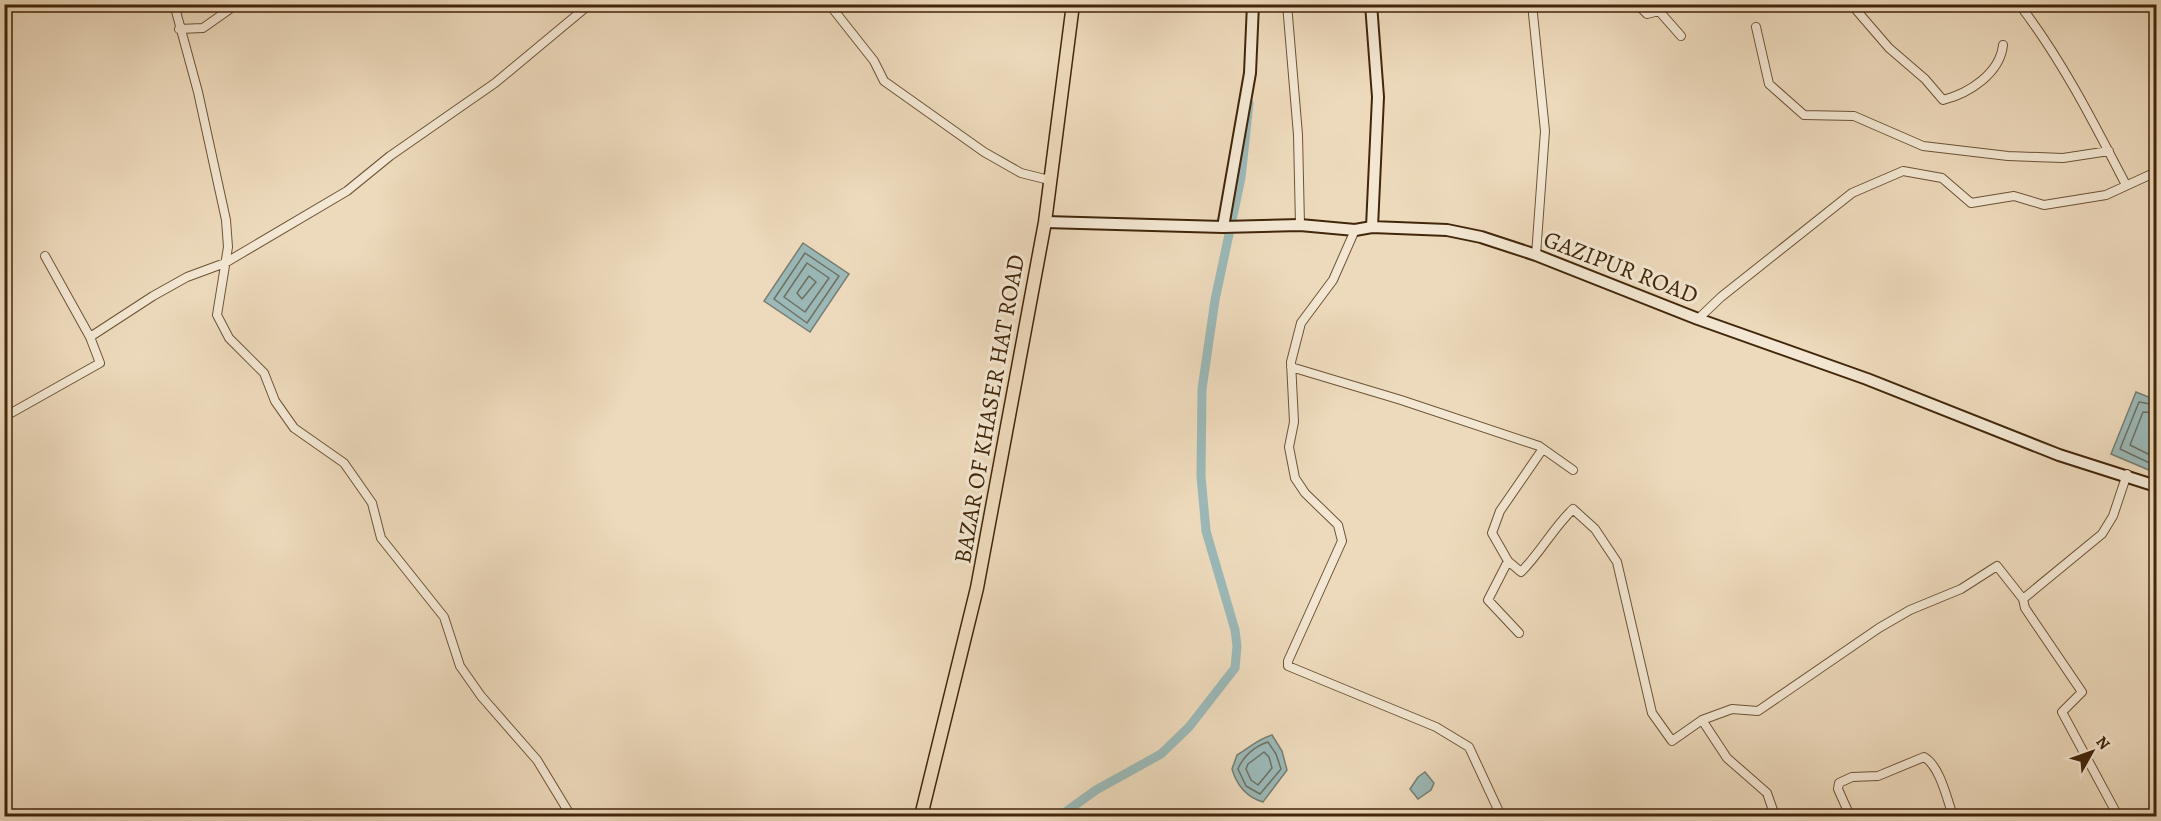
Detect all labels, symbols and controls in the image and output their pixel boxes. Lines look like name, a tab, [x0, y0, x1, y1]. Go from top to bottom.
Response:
street label: GAZIPUR ROAD	[1539, 223, 1703, 311]
street label: BAZAR OF KHASER HAT ROAD	[946, 252, 1032, 566]
north arrow	[2062, 722, 2122, 782]
text: N	[2091, 731, 2115, 755]

